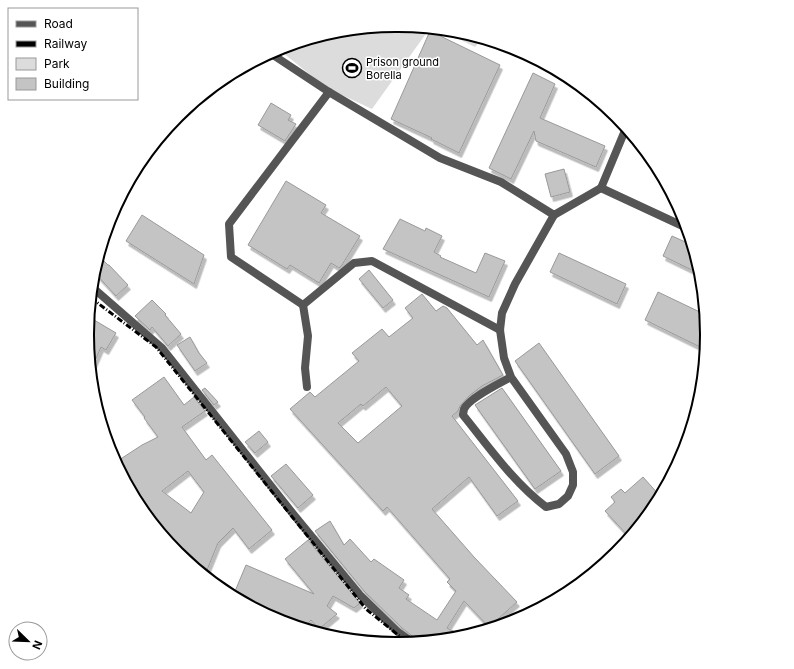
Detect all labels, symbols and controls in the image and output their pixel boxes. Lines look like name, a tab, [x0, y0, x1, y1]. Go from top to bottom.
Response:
legend	[8, 8, 138, 100]
text: Road	[44, 16, 73, 31]
text: Railway	[44, 36, 88, 51]
place label: Prison ground Borella	[366, 55, 439, 82]
text: Park	[44, 56, 70, 71]
sports icon: Prison ground Borella	[341, 57, 363, 79]
text: Building	[44, 76, 89, 91]
north arrow	[8, 621, 48, 661]
text: N	[29, 638, 45, 652]

